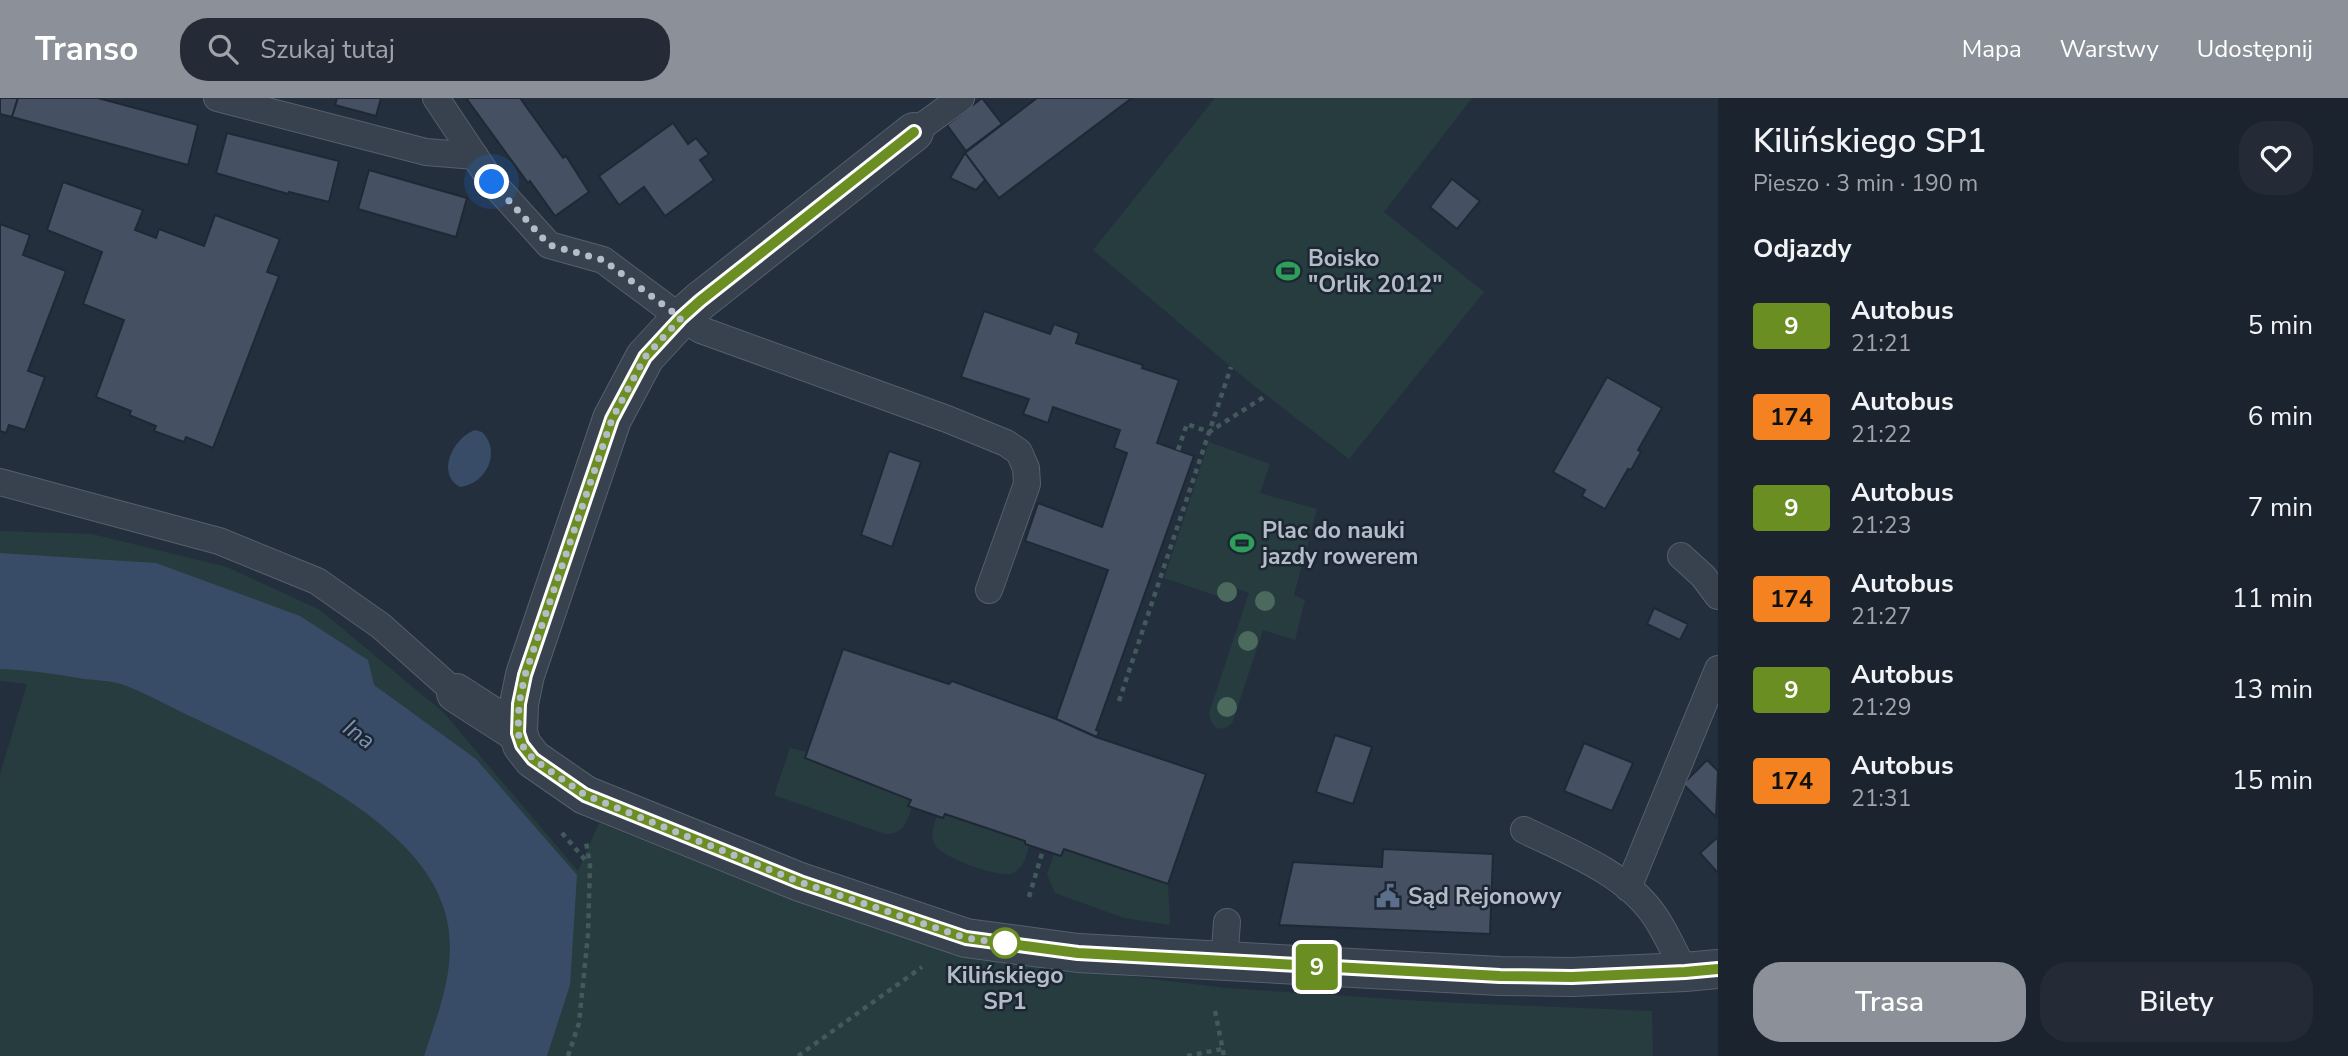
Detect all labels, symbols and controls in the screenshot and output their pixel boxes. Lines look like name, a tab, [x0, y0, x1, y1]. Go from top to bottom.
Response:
search box	[180, 18, 670, 81]
text: Transo	[35, 27, 138, 72]
icon: search	[204, 30, 242, 68]
text: Szukaj tutaj	[260, 32, 395, 67]
text: Mapa	[1962, 33, 2022, 65]
text: Warstwy	[2060, 33, 2159, 65]
text: Udostępnij	[2197, 33, 2313, 65]
text: Kilińskiego SP1	[1753, 119, 1987, 164]
button: heart	[2239, 121, 2313, 195]
your location	[474, 164, 509, 199]
text: Pieszo · 3 min · 190 m	[1753, 168, 1978, 199]
text: Odjazdy	[1753, 231, 1851, 266]
place label: Boisko "Orlik 2012"	[1308, 243, 1443, 300]
sports icon: Boisko "Orlik 2012"	[1274, 257, 1302, 285]
text: Autobus	[1851, 293, 1954, 328]
text: 5 min	[2248, 308, 2313, 343]
text: 9	[1784, 310, 1799, 342]
text: 21:21	[1851, 328, 1911, 359]
text: Autobus	[1851, 384, 1954, 419]
text: 6 min	[2248, 399, 2313, 434]
text: 174	[1770, 401, 1813, 433]
text: 21:22	[1851, 419, 1911, 450]
text: Autobus	[1851, 475, 1954, 510]
text: 7 min	[2248, 490, 2313, 525]
text: 9	[1784, 492, 1799, 524]
text: 21:23	[1851, 510, 1911, 541]
place label: Plac do nauki jazdy rowerem	[1260, 515, 1419, 572]
sports icon: Plac do nauki jazdy rowerem	[1228, 529, 1256, 557]
text: Autobus	[1851, 566, 1954, 601]
text: 11 min	[2232, 581, 2313, 616]
text: 174	[1770, 583, 1813, 615]
text: 21:27	[1851, 601, 1911, 632]
text: Autobus	[1851, 657, 1954, 692]
text: 13 min	[2232, 672, 2313, 707]
text: 9	[1784, 674, 1799, 706]
text: 21:29	[1851, 692, 1911, 723]
water label: Ina	[336, 711, 382, 757]
text: Autobus	[1851, 748, 1954, 783]
text: 15 min	[2232, 763, 2313, 798]
text: 174	[1770, 765, 1813, 797]
text: 21:31	[1851, 783, 1911, 814]
place label: Sąd Rejonowy	[1408, 881, 1562, 912]
public building icon: Sąd Rejonowy	[1374, 882, 1402, 910]
marker: Kilińskiego SP1	[990, 928, 1020, 958]
line badge: 9	[1294, 944, 1340, 990]
text: 9	[1310, 951, 1324, 983]
place label: Kilińskiego SP1	[947, 960, 1063, 1017]
button: Trasa	[1753, 962, 2026, 1042]
button: Bilety	[2040, 962, 2313, 1042]

